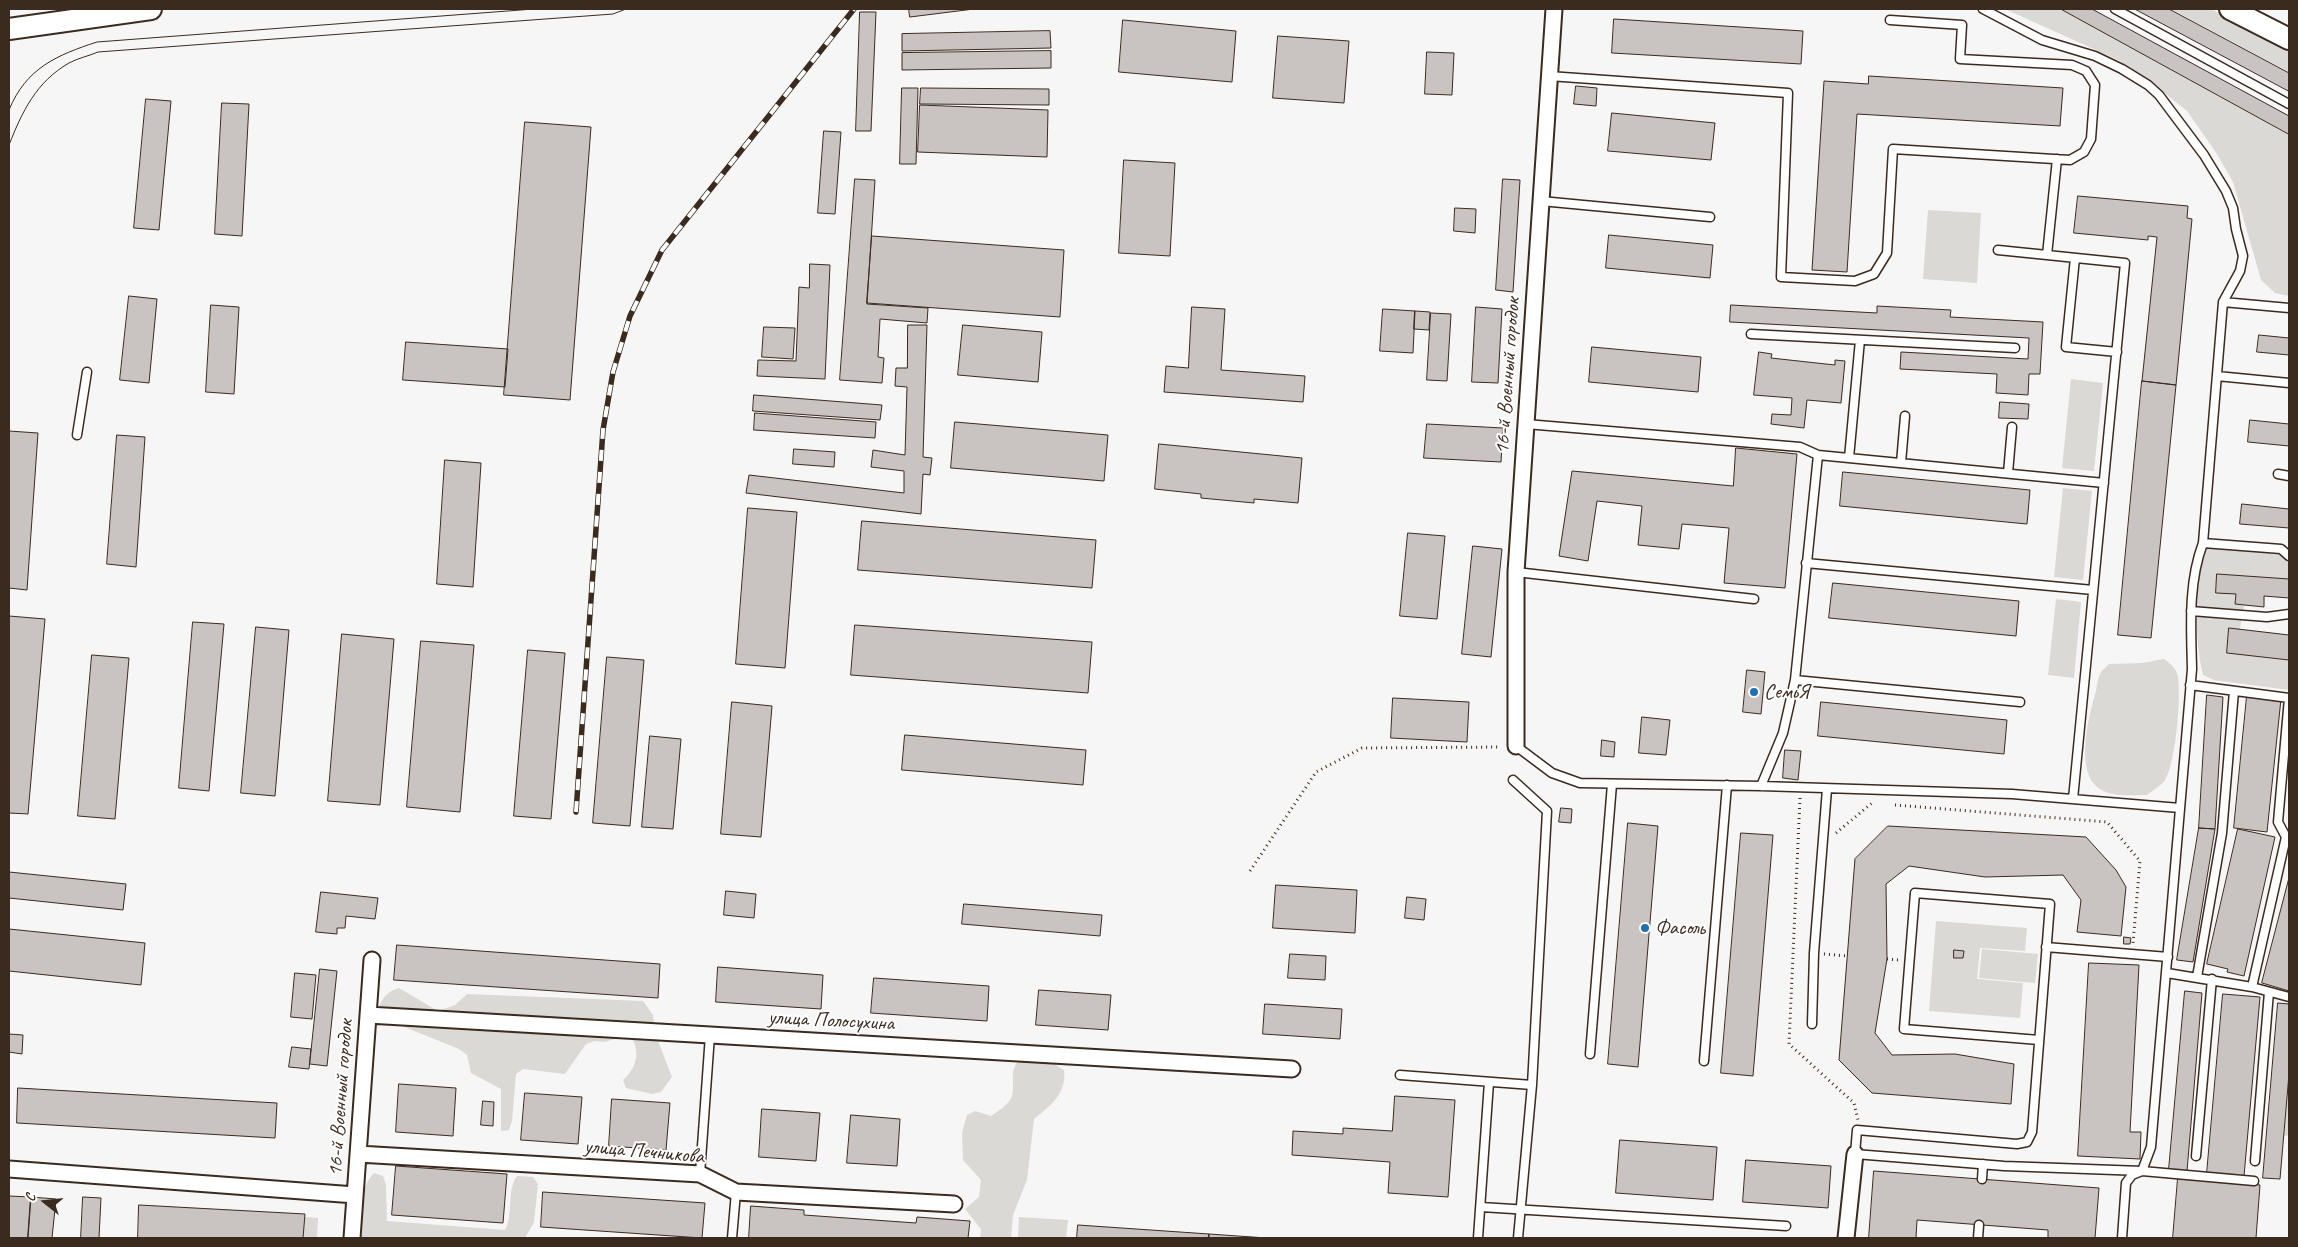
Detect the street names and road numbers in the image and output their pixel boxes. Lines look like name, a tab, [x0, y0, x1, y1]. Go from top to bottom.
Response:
street label: 16-й Военный городок	[1490, 297, 1526, 455]
street label: улица Полосухина	[767, 1005, 895, 1037]
street label: 16-й Военный городок	[323, 1019, 359, 1177]
street label: улица Печникова	[583, 1134, 705, 1170]

